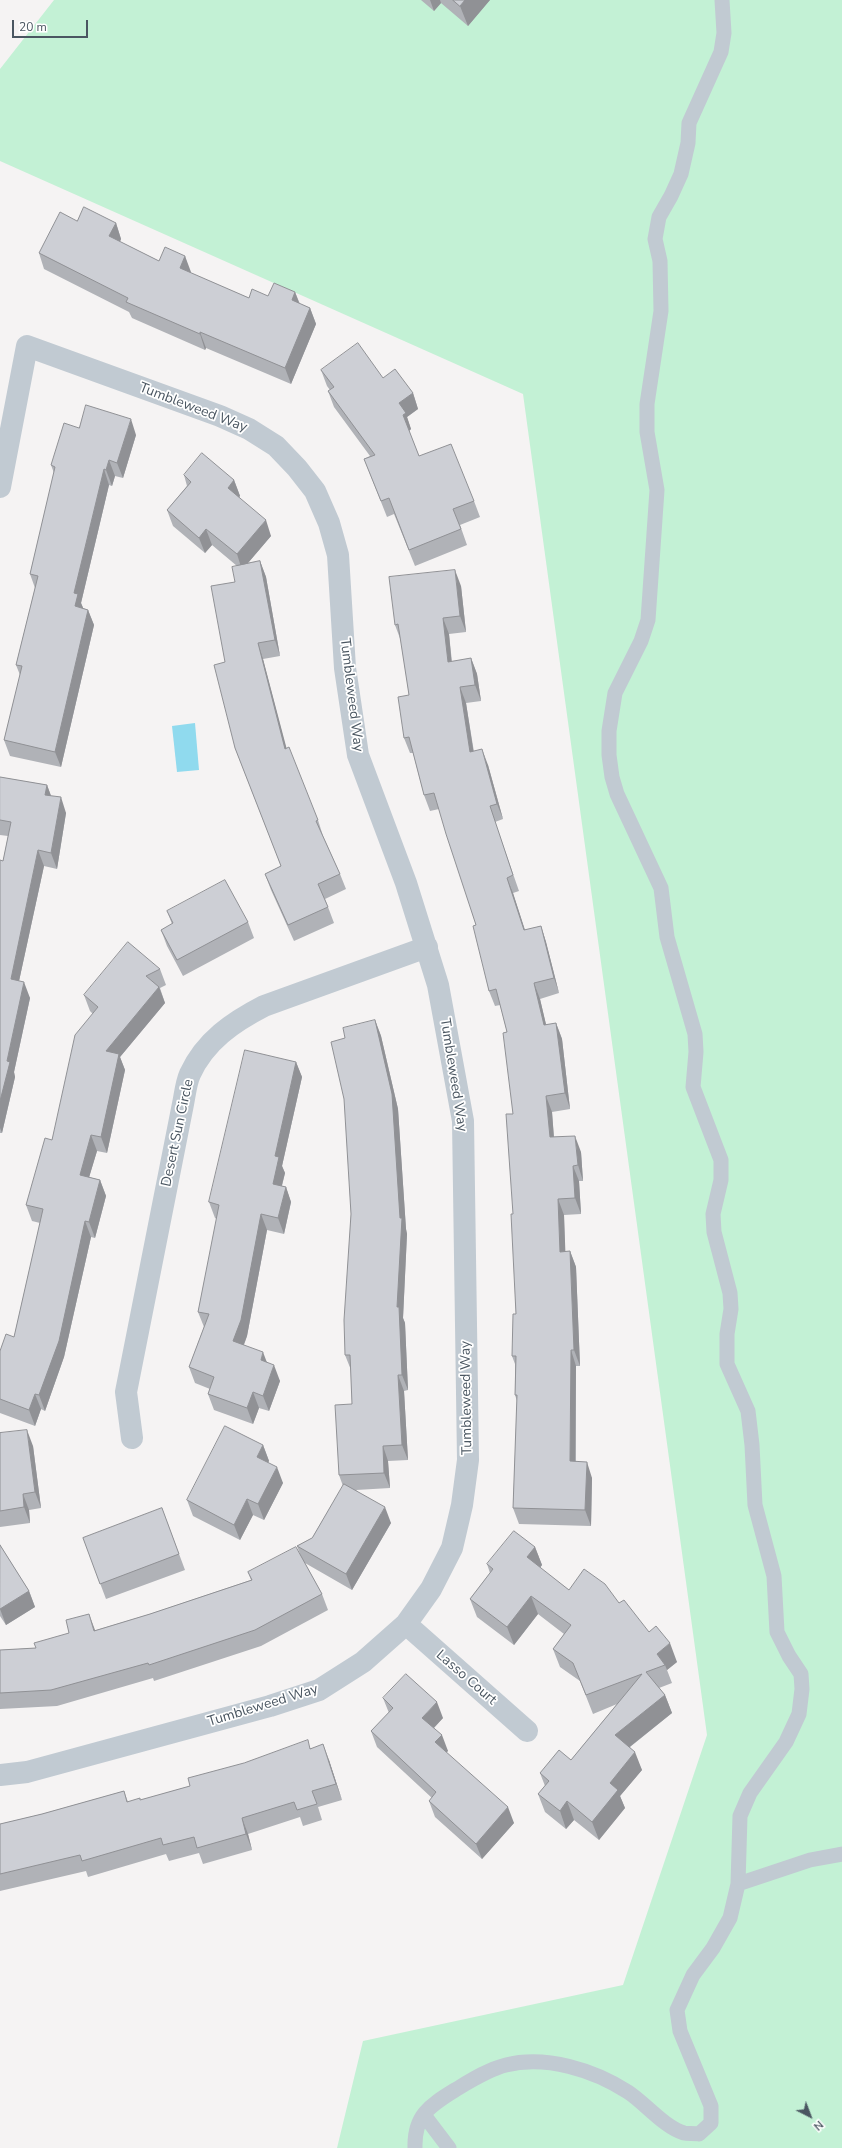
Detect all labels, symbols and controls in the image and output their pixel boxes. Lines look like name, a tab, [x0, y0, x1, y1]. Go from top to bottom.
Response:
scale bar	[14, 12, 90, 38]
text: 20 m	[19, 19, 47, 35]
street label: Tumbleweed Way	[137, 380, 249, 436]
street label: Tumbleweed Way	[336, 637, 366, 753]
street label: Tumbleweed Way	[436, 1017, 470, 1133]
street label: Desert Sun Circle	[158, 1078, 198, 1188]
street label: Tumbleweed Way	[458, 1341, 476, 1455]
street label: Lasso Court	[432, 1647, 500, 1709]
street label: Tumbleweed Way	[206, 1681, 320, 1731]
north arrow	[790, 2096, 830, 2136]
text: N	[810, 2117, 826, 2134]

